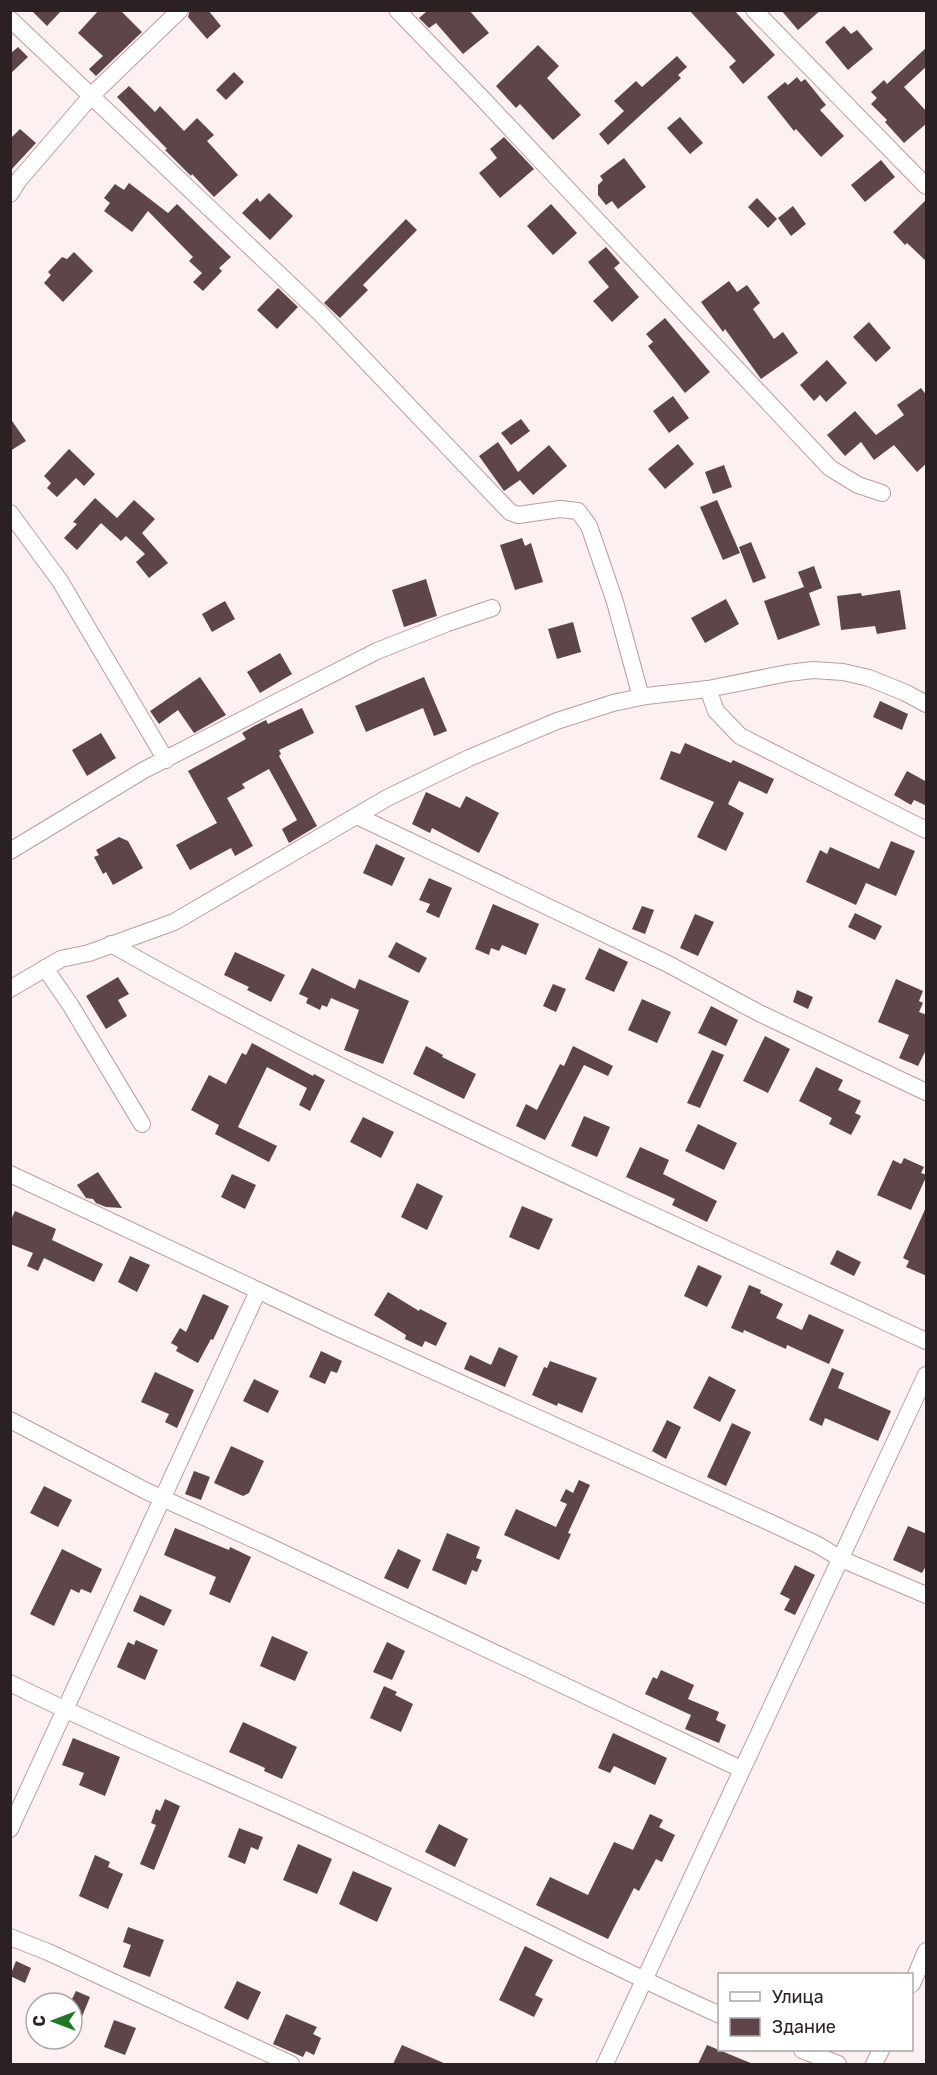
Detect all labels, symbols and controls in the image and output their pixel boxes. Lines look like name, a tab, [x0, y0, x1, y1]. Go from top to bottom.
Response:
legend	[718, 1973, 913, 2051]
text: Улица	[772, 1986, 824, 2008]
north arrow	[24, 1991, 84, 2051]
text: С	[30, 2015, 49, 2027]
text: Здание	[772, 2016, 836, 2038]

